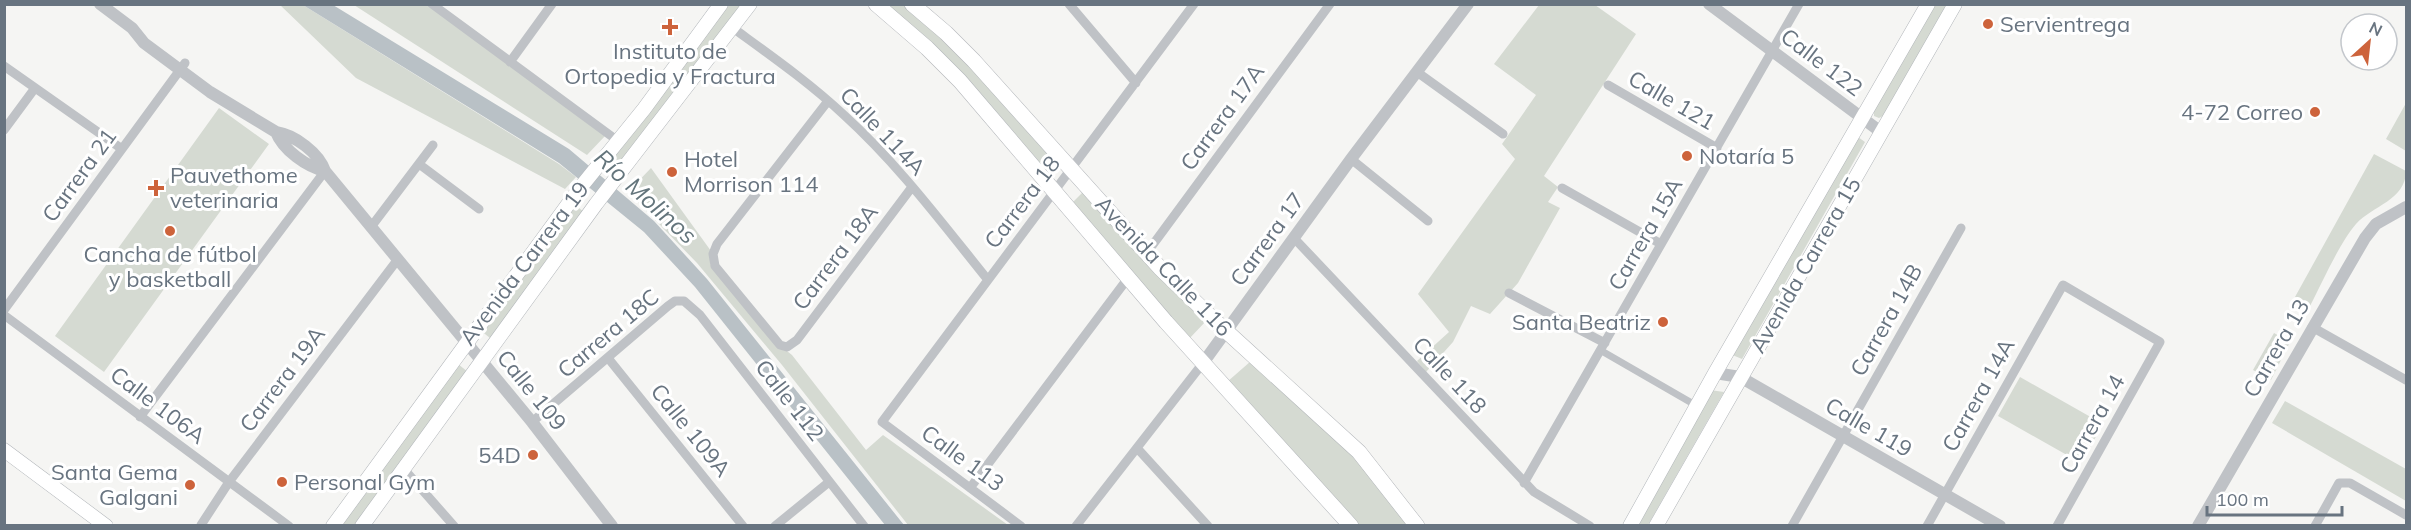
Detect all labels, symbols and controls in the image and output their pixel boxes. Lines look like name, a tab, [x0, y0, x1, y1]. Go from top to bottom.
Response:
place label: Servientrega	[2000, 10, 2130, 38]
north arrow	[2339, 12, 2399, 72]
marker: Servientrega	[1981, 17, 1995, 31]
text: N	[2366, 17, 2386, 40]
marker: Instituto de Ortopedia y Fractura	[661, 18, 679, 36]
street label: Calle 122	[1775, 22, 1869, 102]
place label: Instituto de Ortopedia y Fractura	[564, 37, 776, 90]
street label: Carrera 17A	[1174, 58, 1270, 176]
street label: Calle 121	[1624, 64, 1720, 136]
street label: Calle 114A	[834, 81, 932, 181]
place label: 4-72 Correo	[2181, 98, 2303, 126]
marker: 4-72 Correo	[2308, 105, 2322, 119]
street label: Carrera 21	[36, 123, 122, 227]
water label: Río Molinos	[589, 142, 703, 250]
place label: Notaría 5	[1699, 142, 1794, 170]
place label: Hotel Morrison 114	[684, 145, 818, 198]
marker: Notaría 5	[1680, 149, 1694, 163]
street label: Carrera 18	[978, 150, 1066, 254]
place label: Pauvethome veterinaria	[170, 161, 298, 214]
marker: Hotel Morrison 114	[665, 165, 679, 179]
street label: Avenida Carrera 15	[1743, 172, 1867, 358]
street label: Carrera 15A	[1602, 173, 1688, 295]
street label: Avenida Carrera 19	[453, 175, 595, 351]
marker: Pauvethome veterinaria	[147, 179, 165, 197]
street label: Carrera 17	[1224, 187, 1310, 291]
street label: Avenida Calle 116	[1090, 190, 1238, 342]
street label: Carrera 18A	[786, 199, 884, 315]
marker: Cancha de fútbol y basketball	[163, 224, 177, 238]
place label: Cancha de fútbol y basketball	[83, 240, 257, 293]
street label: Carrera 14B	[1844, 259, 1928, 381]
street label: Carrera 18C	[552, 282, 664, 384]
street label: Carrera 13	[2237, 294, 2315, 402]
place label: Santa Beatriz	[1512, 308, 1651, 336]
marker: Santa Beatriz	[1656, 315, 1670, 329]
street label: Carrera 19A	[233, 321, 331, 437]
street label: Calle 118	[1407, 330, 1493, 420]
street label: Carrera 14A	[1935, 334, 2021, 456]
street label: Calle 109	[491, 344, 573, 436]
street label: Calle 112	[750, 354, 830, 446]
street label: Calle 106A	[105, 360, 211, 450]
street label: Carrera 14	[2053, 370, 2131, 478]
street label: Calle 109A	[645, 378, 737, 482]
street label: Calle 119	[1821, 391, 1917, 463]
street label: Calle 113	[916, 419, 1010, 497]
place label: 54D	[478, 441, 521, 469]
marker: 54D	[526, 448, 540, 462]
place label: Santa Gema Galgani	[51, 458, 178, 511]
place label: Personal Gym	[294, 468, 435, 496]
marker: Personal Gym	[275, 475, 289, 489]
marker: Santa Gema Galgani	[183, 478, 197, 492]
scale bar	[2207, 479, 2342, 517]
text: 100 m	[2216, 488, 2269, 511]

